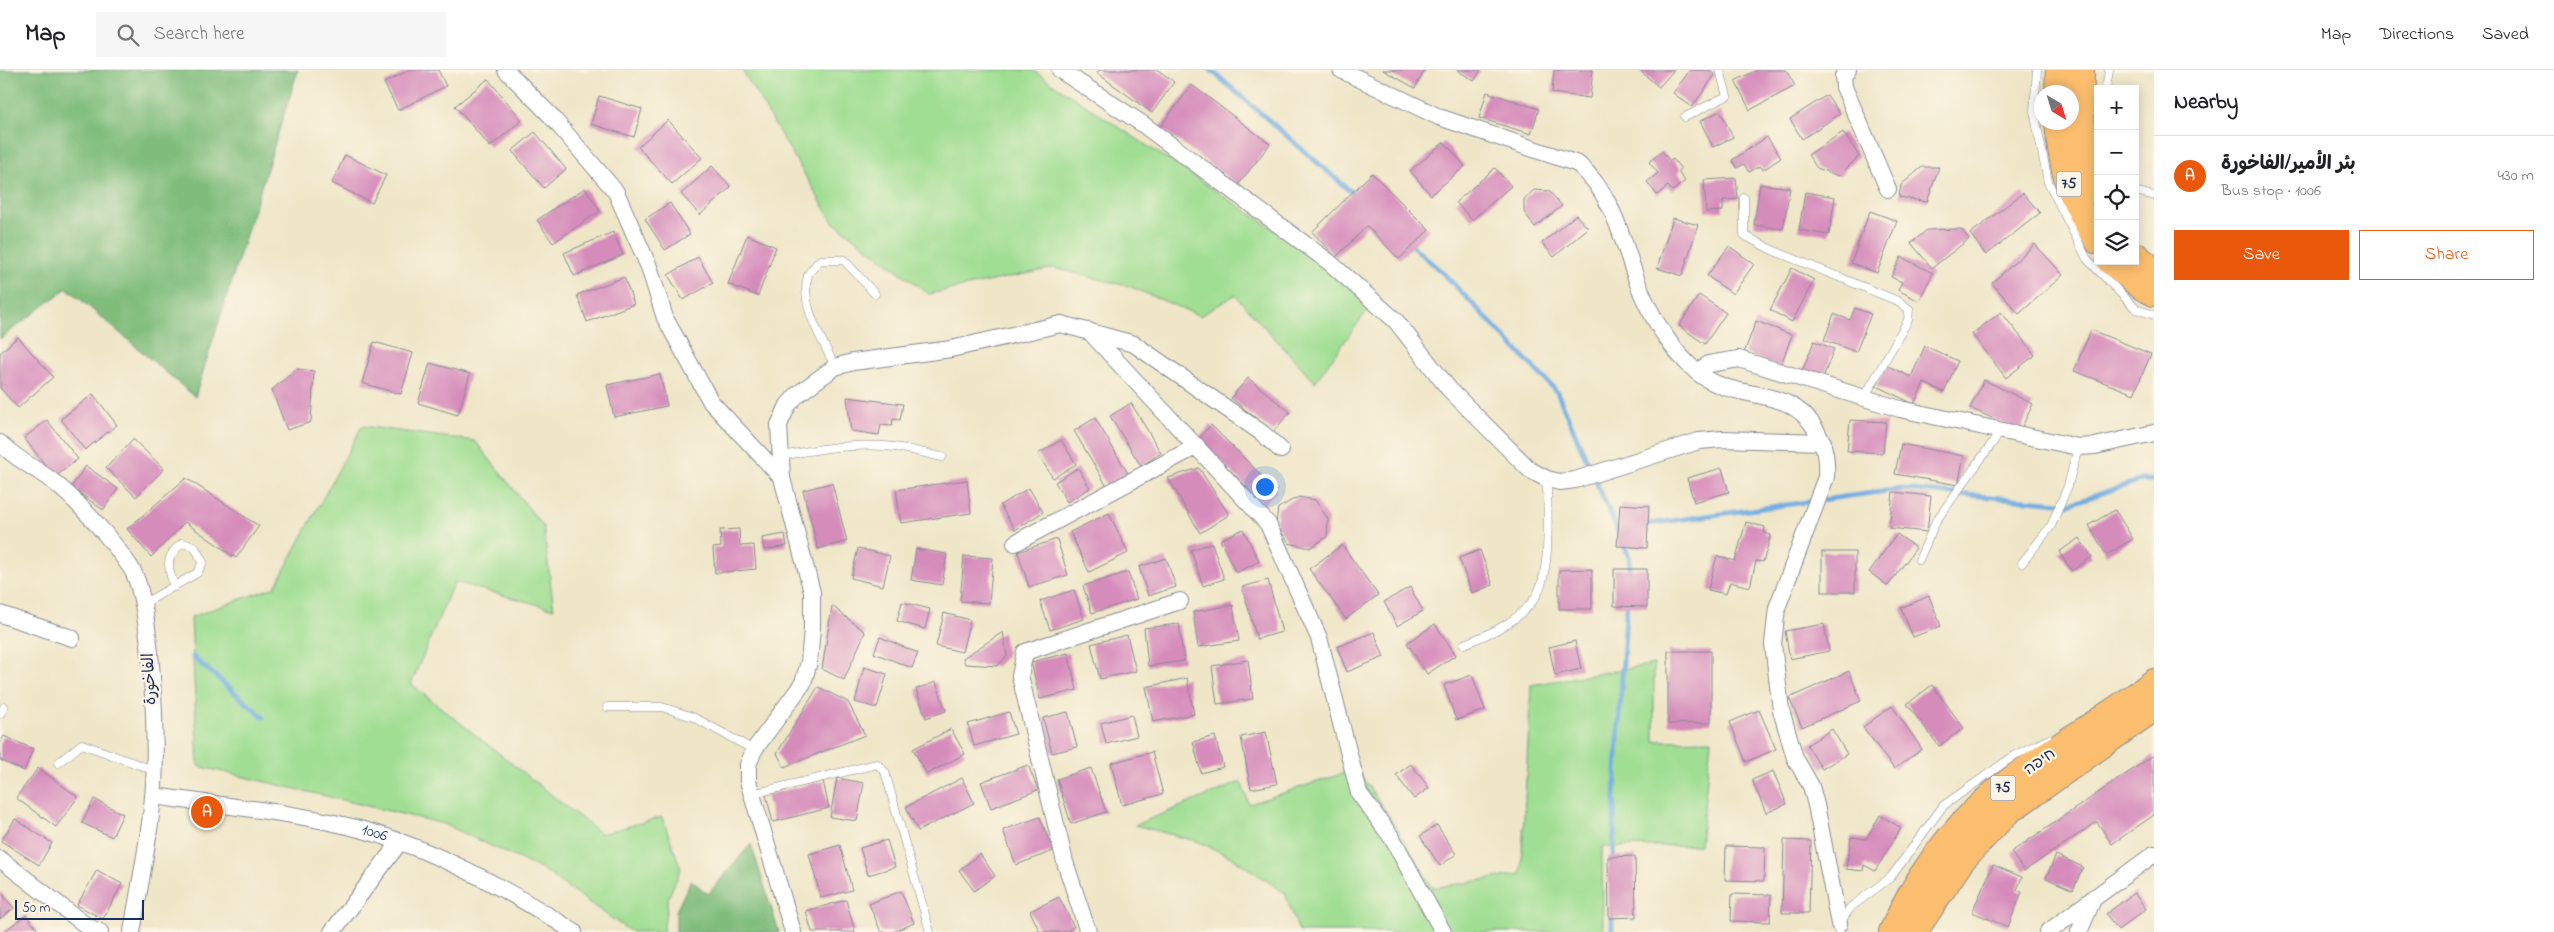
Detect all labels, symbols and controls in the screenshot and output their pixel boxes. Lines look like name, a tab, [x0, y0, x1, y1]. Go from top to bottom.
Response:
search box	[96, 12, 446, 57]
text: Map	[25, 17, 66, 52]
icon: search	[114, 21, 142, 49]
text: Search here	[154, 21, 245, 48]
text: Map	[2321, 22, 2351, 48]
text: Directions	[2379, 22, 2454, 48]
text: Saved	[2482, 22, 2529, 48]
north arrow	[2034, 85, 2079, 130]
map controls	[2094, 85, 2139, 265]
button: +	[2094, 85, 2139, 130]
text: Nearby	[2174, 88, 2238, 118]
button: −	[2094, 130, 2139, 175]
text: بئر الأمير/الفاخورة	[2221, 151, 2356, 178]
text: A	[2185, 164, 2195, 188]
text: 430 m	[2497, 164, 2534, 188]
road number: 75	[2056, 172, 2082, 196]
button: locate	[2094, 175, 2139, 220]
text: Bus stop · 1006	[2221, 179, 2321, 203]
button: layers	[2094, 220, 2139, 265]
button: Save	[2174, 230, 2349, 280]
button: Share	[2359, 230, 2534, 280]
your location	[1252, 474, 1278, 500]
street label: الفاخورة	[137, 652, 163, 706]
street label: חיפה	[2019, 742, 2061, 782]
road number: 75	[1990, 776, 2016, 800]
pin: A	[191, 793, 223, 831]
street label: 1006	[359, 818, 391, 849]
scale bar	[15, 897, 144, 920]
text: 50 m	[22, 898, 50, 919]

